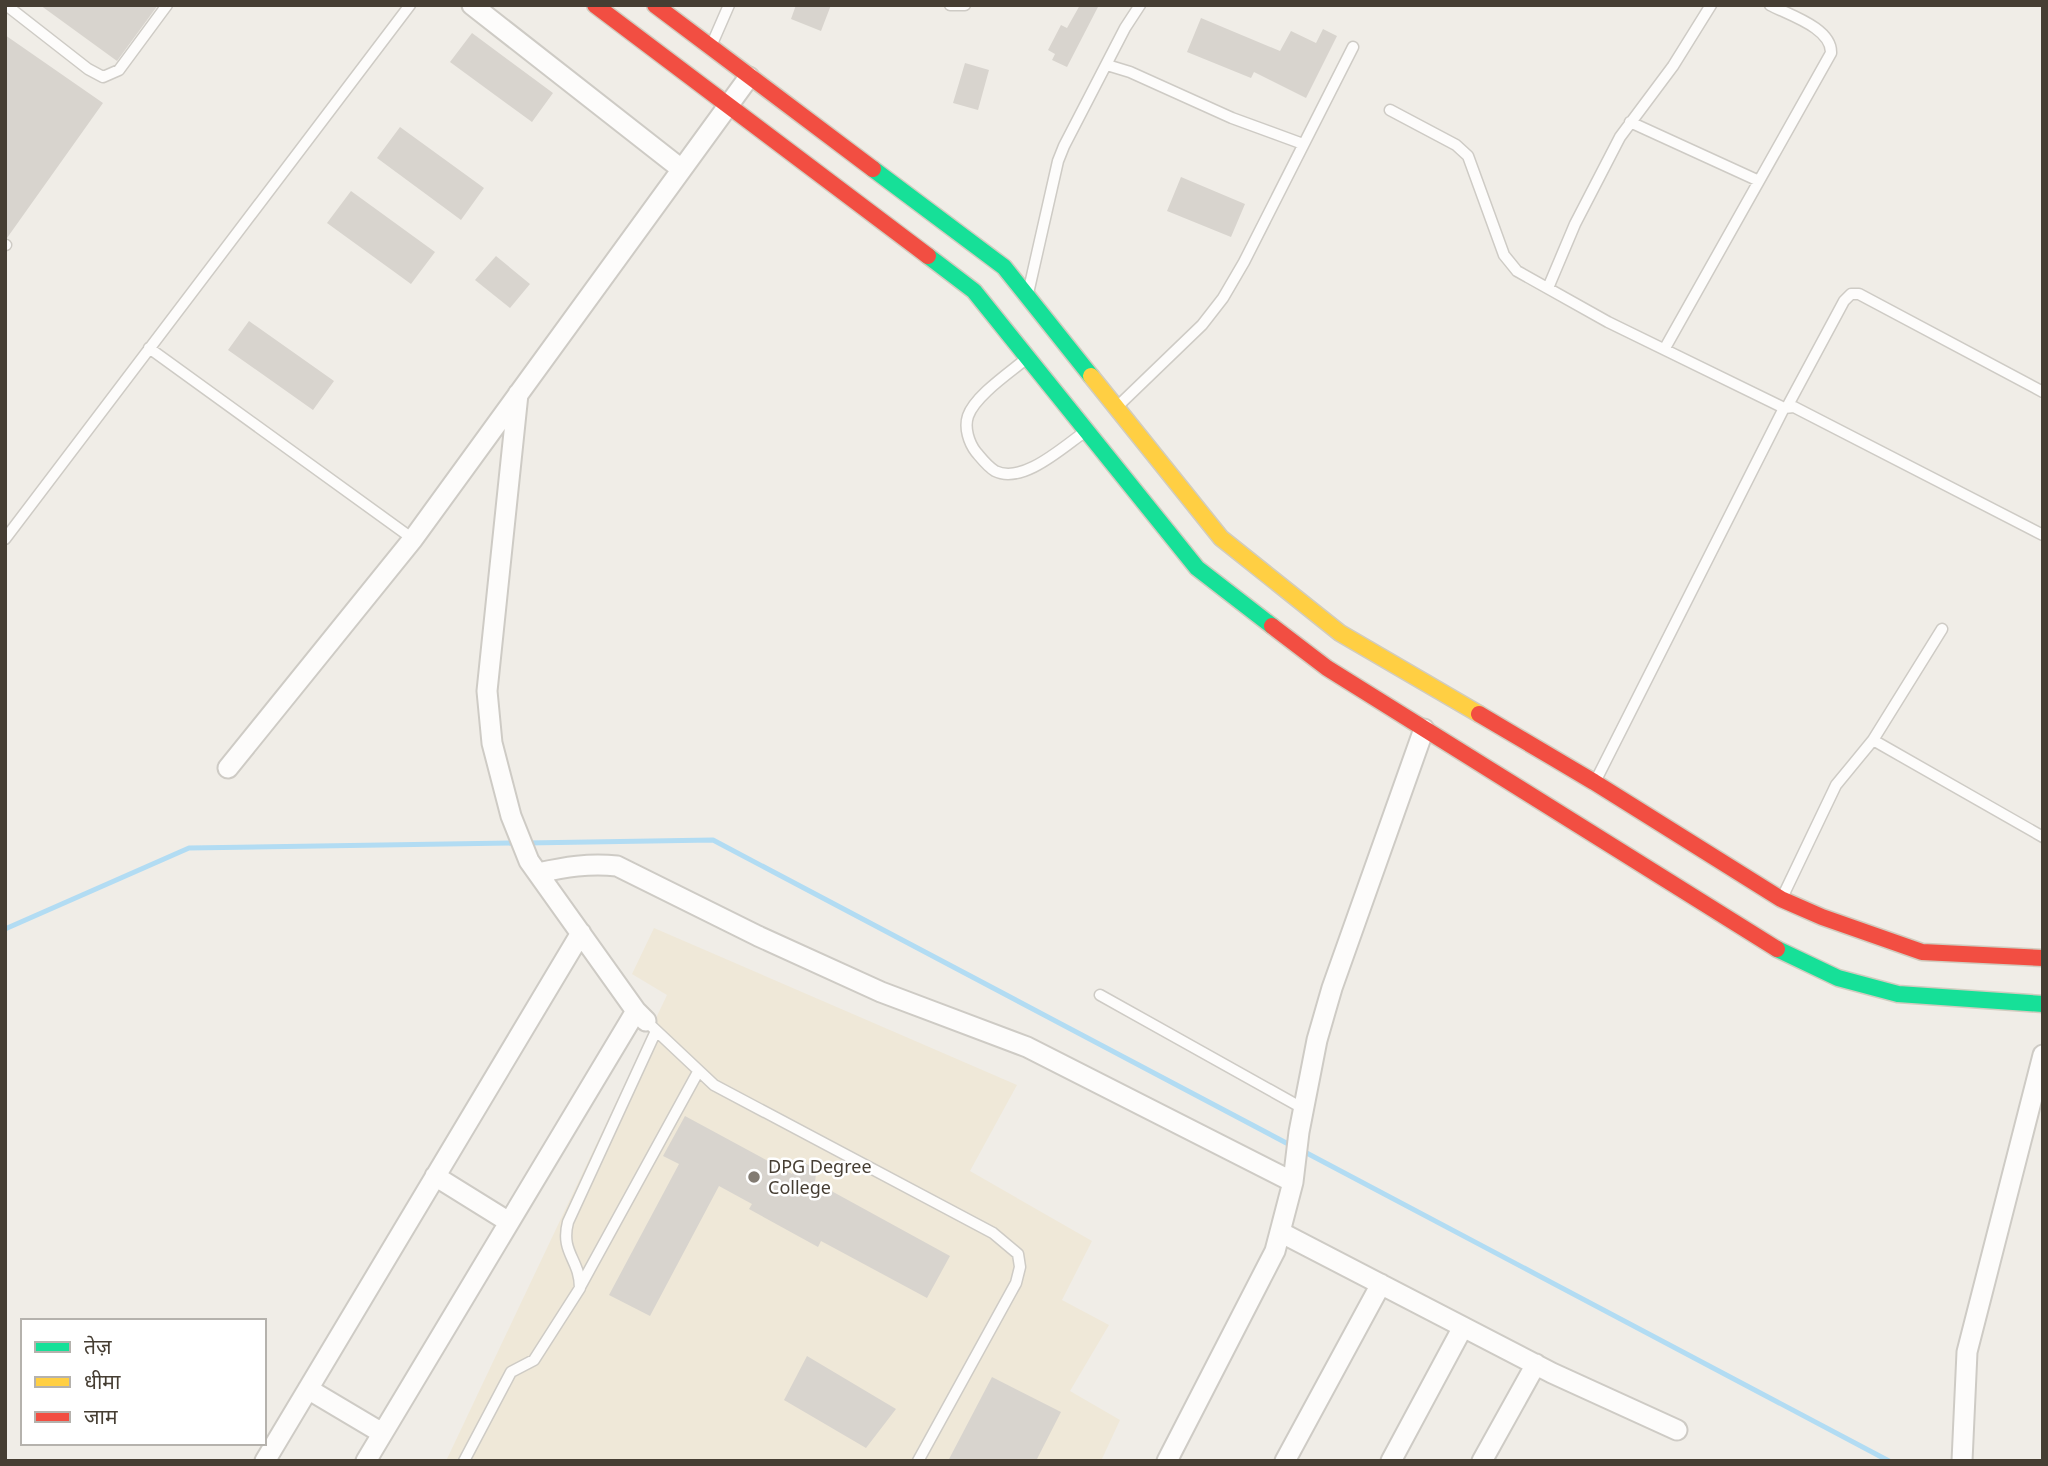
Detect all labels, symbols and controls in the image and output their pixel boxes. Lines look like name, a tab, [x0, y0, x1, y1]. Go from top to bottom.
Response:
place label: DPG Degree College	[768, 1154, 872, 1199]
marker: DPG Degree College	[746, 1169, 762, 1185]
legend	[21, 1319, 266, 1445]
text: तेज़	[84, 1332, 112, 1360]
text: धीमा	[84, 1367, 121, 1395]
text: जाम	[84, 1402, 118, 1430]

